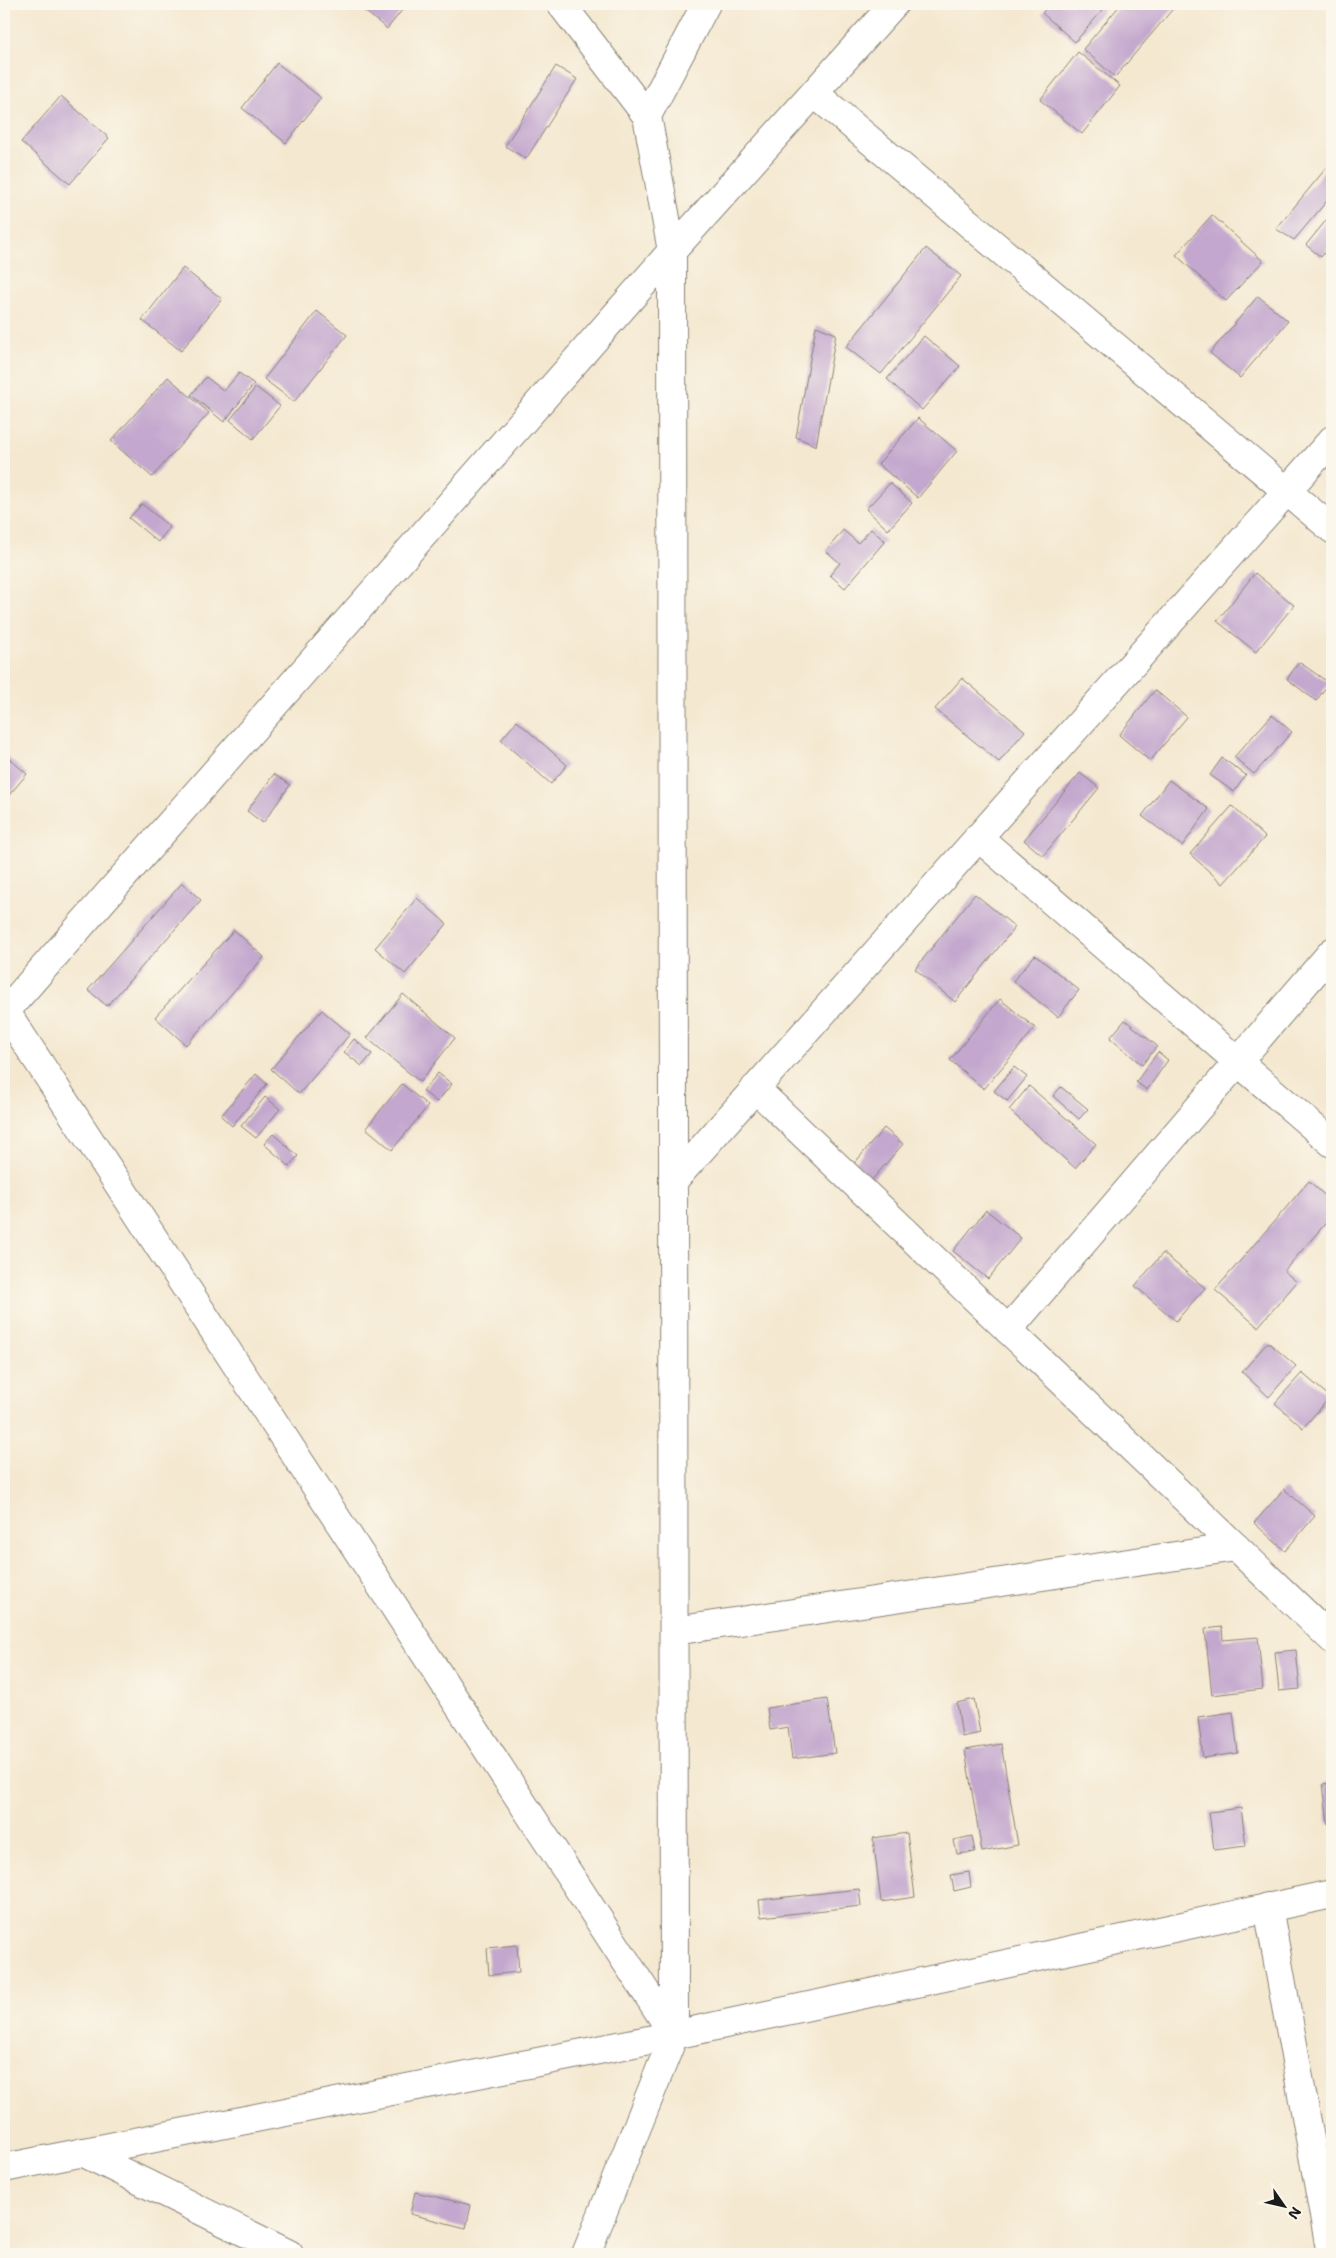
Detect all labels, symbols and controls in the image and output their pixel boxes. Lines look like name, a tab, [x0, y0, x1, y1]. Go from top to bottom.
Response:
north arrow	[1258, 2180, 1308, 2230]
text: N	[1284, 2204, 1305, 2223]

